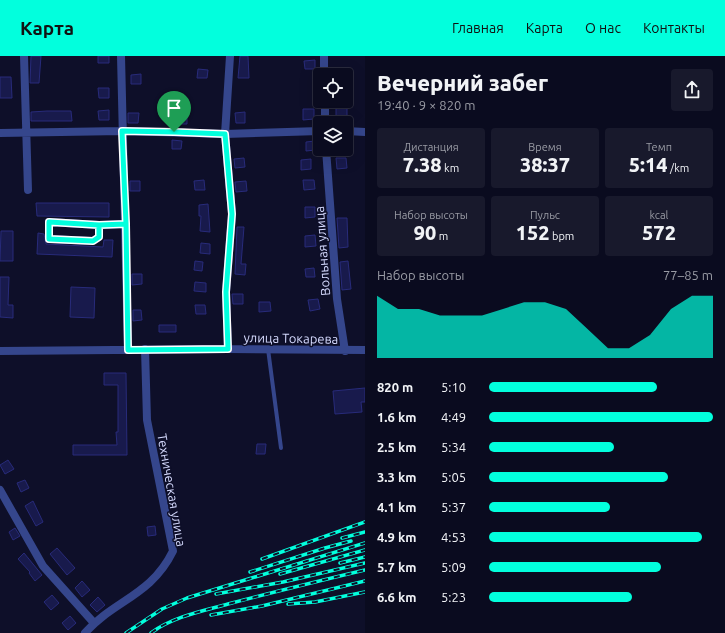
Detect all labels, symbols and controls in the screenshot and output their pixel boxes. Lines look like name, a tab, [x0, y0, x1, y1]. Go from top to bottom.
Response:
text: Карта	[20, 17, 74, 39]
text: Главная	[452, 20, 504, 36]
text: Карта	[526, 20, 563, 36]
text: О нас	[585, 20, 621, 36]
text: Контакты	[643, 20, 705, 36]
map controls	[313, 68, 353, 156]
button: locate	[313, 68, 353, 108]
button: share	[671, 69, 713, 111]
text: Вечерний забег	[377, 70, 548, 95]
pin	[157, 91, 191, 132]
icon: arrive	[163, 97, 185, 119]
text: 19:40 · 9 × 820 m	[377, 98, 476, 112]
button: layers	[313, 116, 353, 156]
text: Дистанция	[403, 141, 459, 153]
text: Время	[528, 141, 562, 153]
text: Темп	[646, 141, 672, 153]
text: 7.38	[403, 153, 442, 176]
text: 38:37	[520, 153, 570, 176]
text: 5:14	[629, 153, 668, 176]
text: km	[442, 162, 459, 174]
text: /km	[668, 162, 689, 174]
street label: Вольная улица	[312, 206, 332, 296]
text: Набор высоты	[394, 209, 468, 221]
text: Пульс	[530, 209, 560, 221]
text: kcal	[650, 209, 669, 221]
text: 90	[414, 221, 436, 244]
text: 152	[516, 221, 549, 244]
text: 572	[642, 221, 676, 244]
text: m	[436, 230, 448, 242]
text: bpm	[549, 230, 574, 242]
text: Набор высоты	[377, 268, 464, 282]
text: 77–85 m	[663, 268, 713, 282]
street label: улица Токарева	[243, 330, 339, 346]
text: 820 m	[377, 380, 413, 394]
text: 5:10	[441, 380, 466, 394]
text: 1.6 km	[377, 410, 416, 424]
text: 4:49	[441, 410, 466, 424]
street label: Техническая улица	[155, 432, 189, 548]
text: 2.5 km	[377, 440, 416, 454]
text: 5:34	[441, 440, 466, 454]
text: 3.3 km	[377, 470, 416, 484]
text: 5:05	[441, 470, 466, 484]
text: 4.1 km	[377, 500, 416, 514]
text: 5:37	[441, 500, 466, 514]
text: 4.9 km	[377, 530, 416, 544]
text: 4:53	[441, 530, 466, 544]
text: 5.7 km	[377, 560, 416, 574]
text: 5:09	[441, 560, 466, 574]
text: 6.6 km	[377, 590, 416, 604]
text: 5:23	[441, 590, 466, 604]

